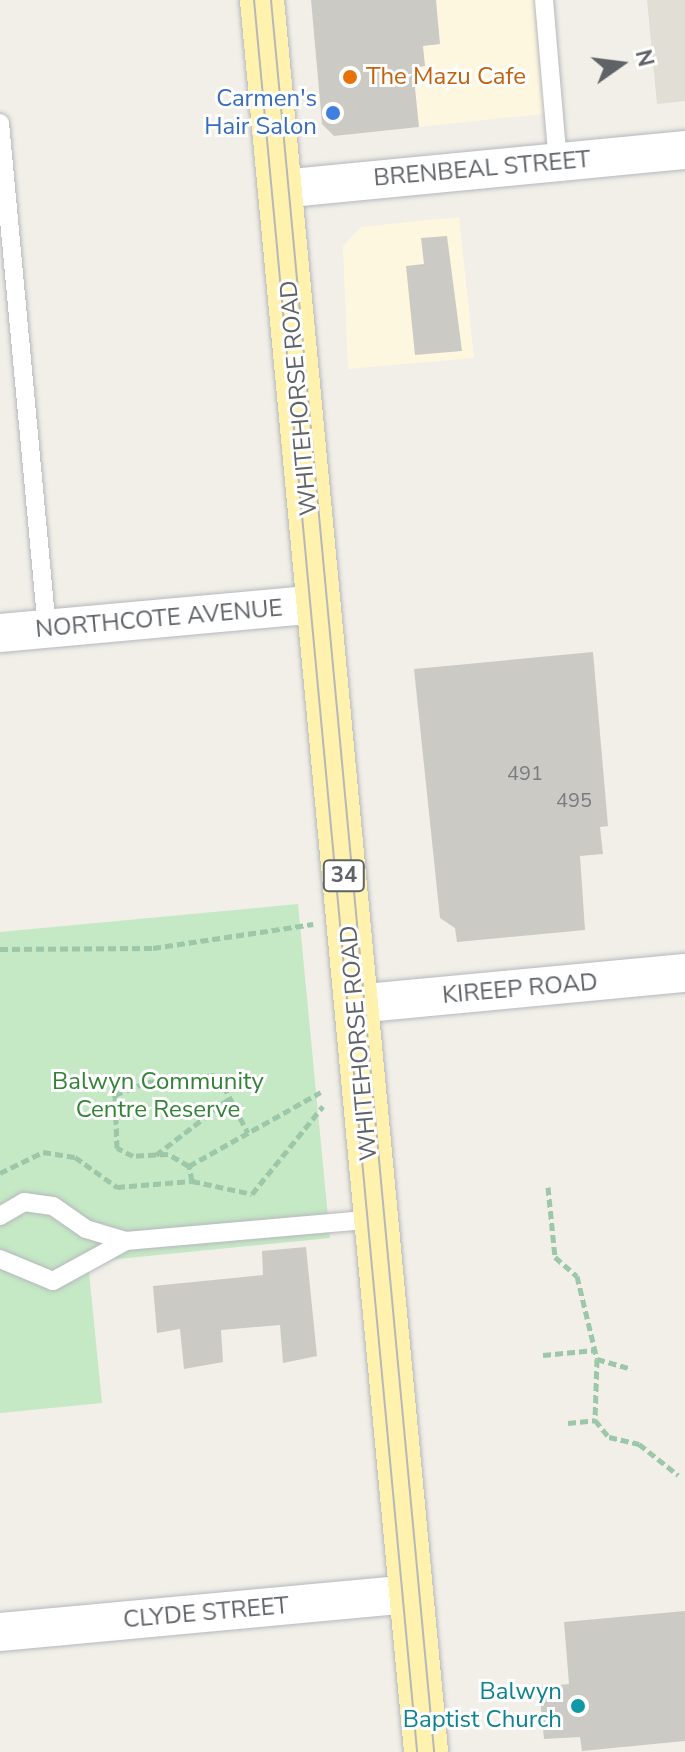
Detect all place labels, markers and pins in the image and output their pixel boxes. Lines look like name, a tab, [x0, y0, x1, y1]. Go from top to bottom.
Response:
place label: The Mazu Cafe	[366, 63, 526, 91]
marker: The Mazu Cafe	[341, 68, 359, 86]
place label: Carmen's Hair Salon	[204, 85, 317, 141]
marker: Carmen's Hair Salon	[324, 104, 342, 122]
place label: Balwyn Baptist Church	[403, 1678, 562, 1734]
marker: Balwyn Baptist Church	[569, 1697, 587, 1715]

